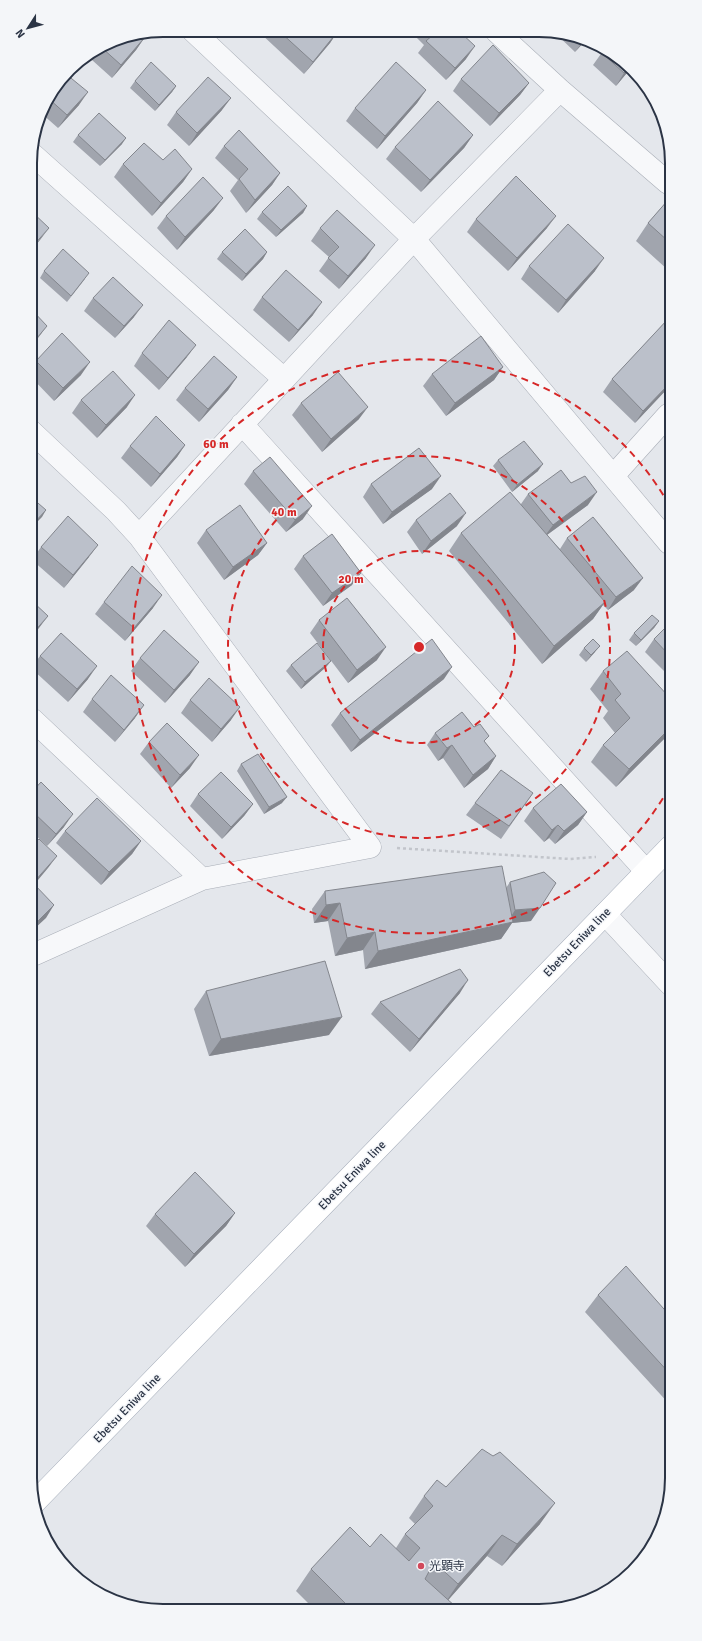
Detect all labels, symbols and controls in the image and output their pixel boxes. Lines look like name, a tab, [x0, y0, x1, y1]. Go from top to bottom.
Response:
north arrow	[8, 8, 48, 48]
text: N	[13, 27, 28, 41]
text: 60 m	[203, 437, 229, 452]
text: 40 m	[271, 505, 297, 520]
text: 20 m	[338, 572, 364, 587]
centre of rings	[412, 640, 426, 654]
street label: Ebetsu Eniwa line	[540, 904, 614, 980]
street label: Ebetsu Eniwa line	[315, 1137, 389, 1213]
street label: Ebetsu Eniwa line	[90, 1370, 164, 1446]
place label: 光顕寺	[429, 1559, 465, 1574]
marker: 光顕寺	[416, 1561, 426, 1571]

